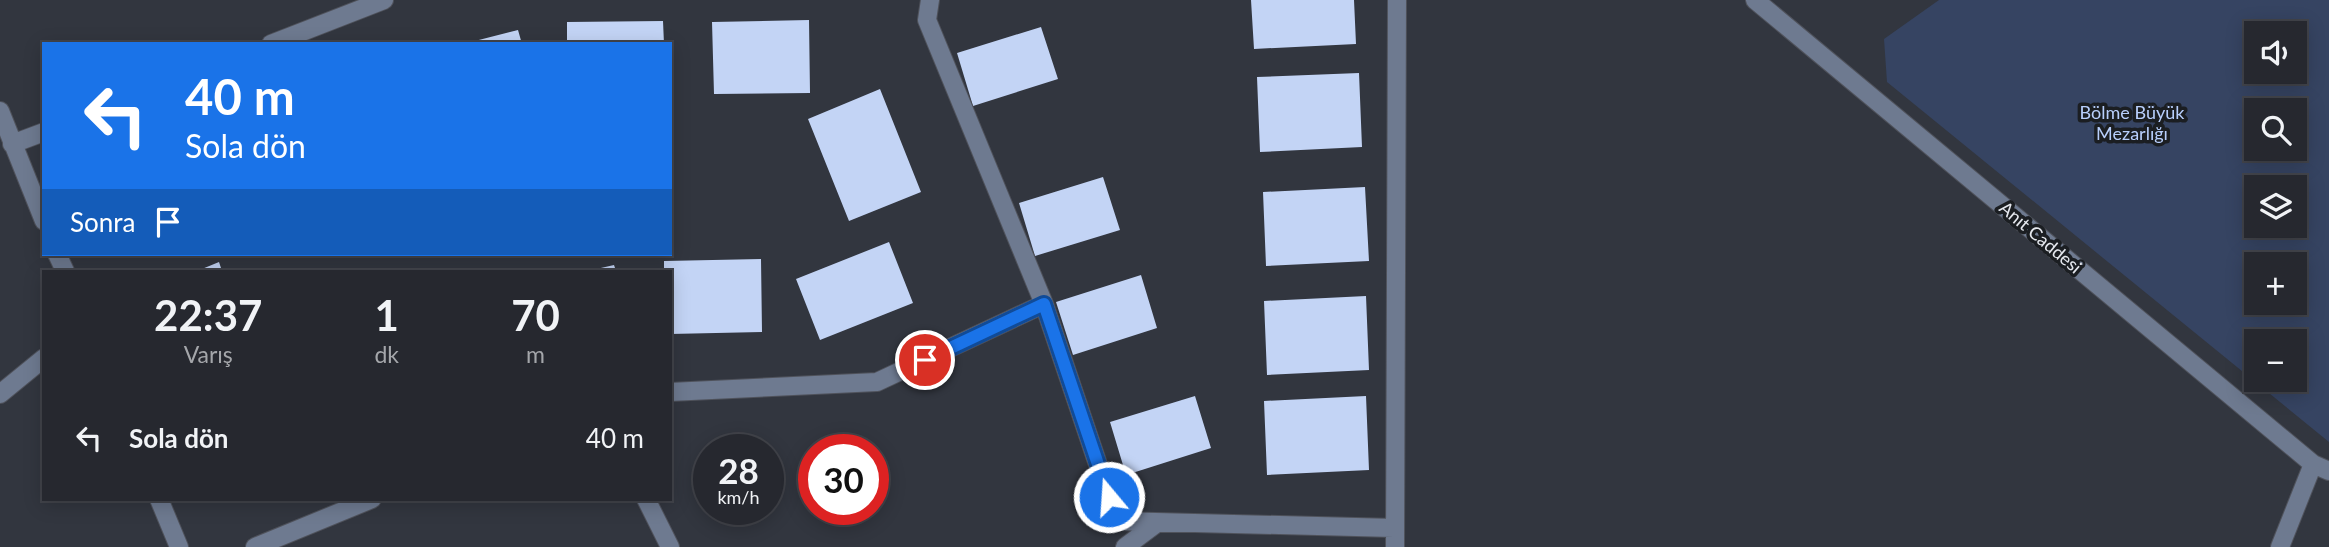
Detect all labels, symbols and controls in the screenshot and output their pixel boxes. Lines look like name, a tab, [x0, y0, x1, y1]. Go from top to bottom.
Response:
map controls	[2244, 21, 2307, 392]
button: sound	[2244, 21, 2307, 84]
text: 40 m	[185, 67, 295, 125]
icon: left	[70, 70, 161, 161]
button: search	[2244, 98, 2307, 161]
park label: Bölme Büyük Mezarlığı	[2080, 101, 2185, 144]
text: Sola dön	[185, 126, 306, 165]
button: layers	[2244, 175, 2307, 238]
street label: Anıt Caddesi	[1995, 196, 2087, 278]
icon: arrive	[149, 203, 187, 241]
text: Sonra	[70, 206, 135, 238]
button: +	[2244, 252, 2307, 315]
text: 22:37	[154, 290, 262, 340]
text: 1	[375, 290, 399, 340]
text: 70	[511, 290, 560, 340]
button: −	[2244, 329, 2307, 392]
pin	[895, 330, 955, 390]
text: Varış	[184, 340, 233, 368]
text: dk	[374, 340, 399, 368]
text: m	[526, 340, 545, 368]
icon: arrive	[906, 341, 944, 379]
icon: left	[70, 419, 108, 457]
text: Sola dön	[129, 422, 229, 454]
text: 40 m	[586, 422, 644, 454]
speed limit sign: 30	[798, 434, 889, 525]
text: 28	[718, 449, 759, 491]
position arrow	[1072, 460, 1146, 534]
text: km/h	[717, 486, 760, 508]

